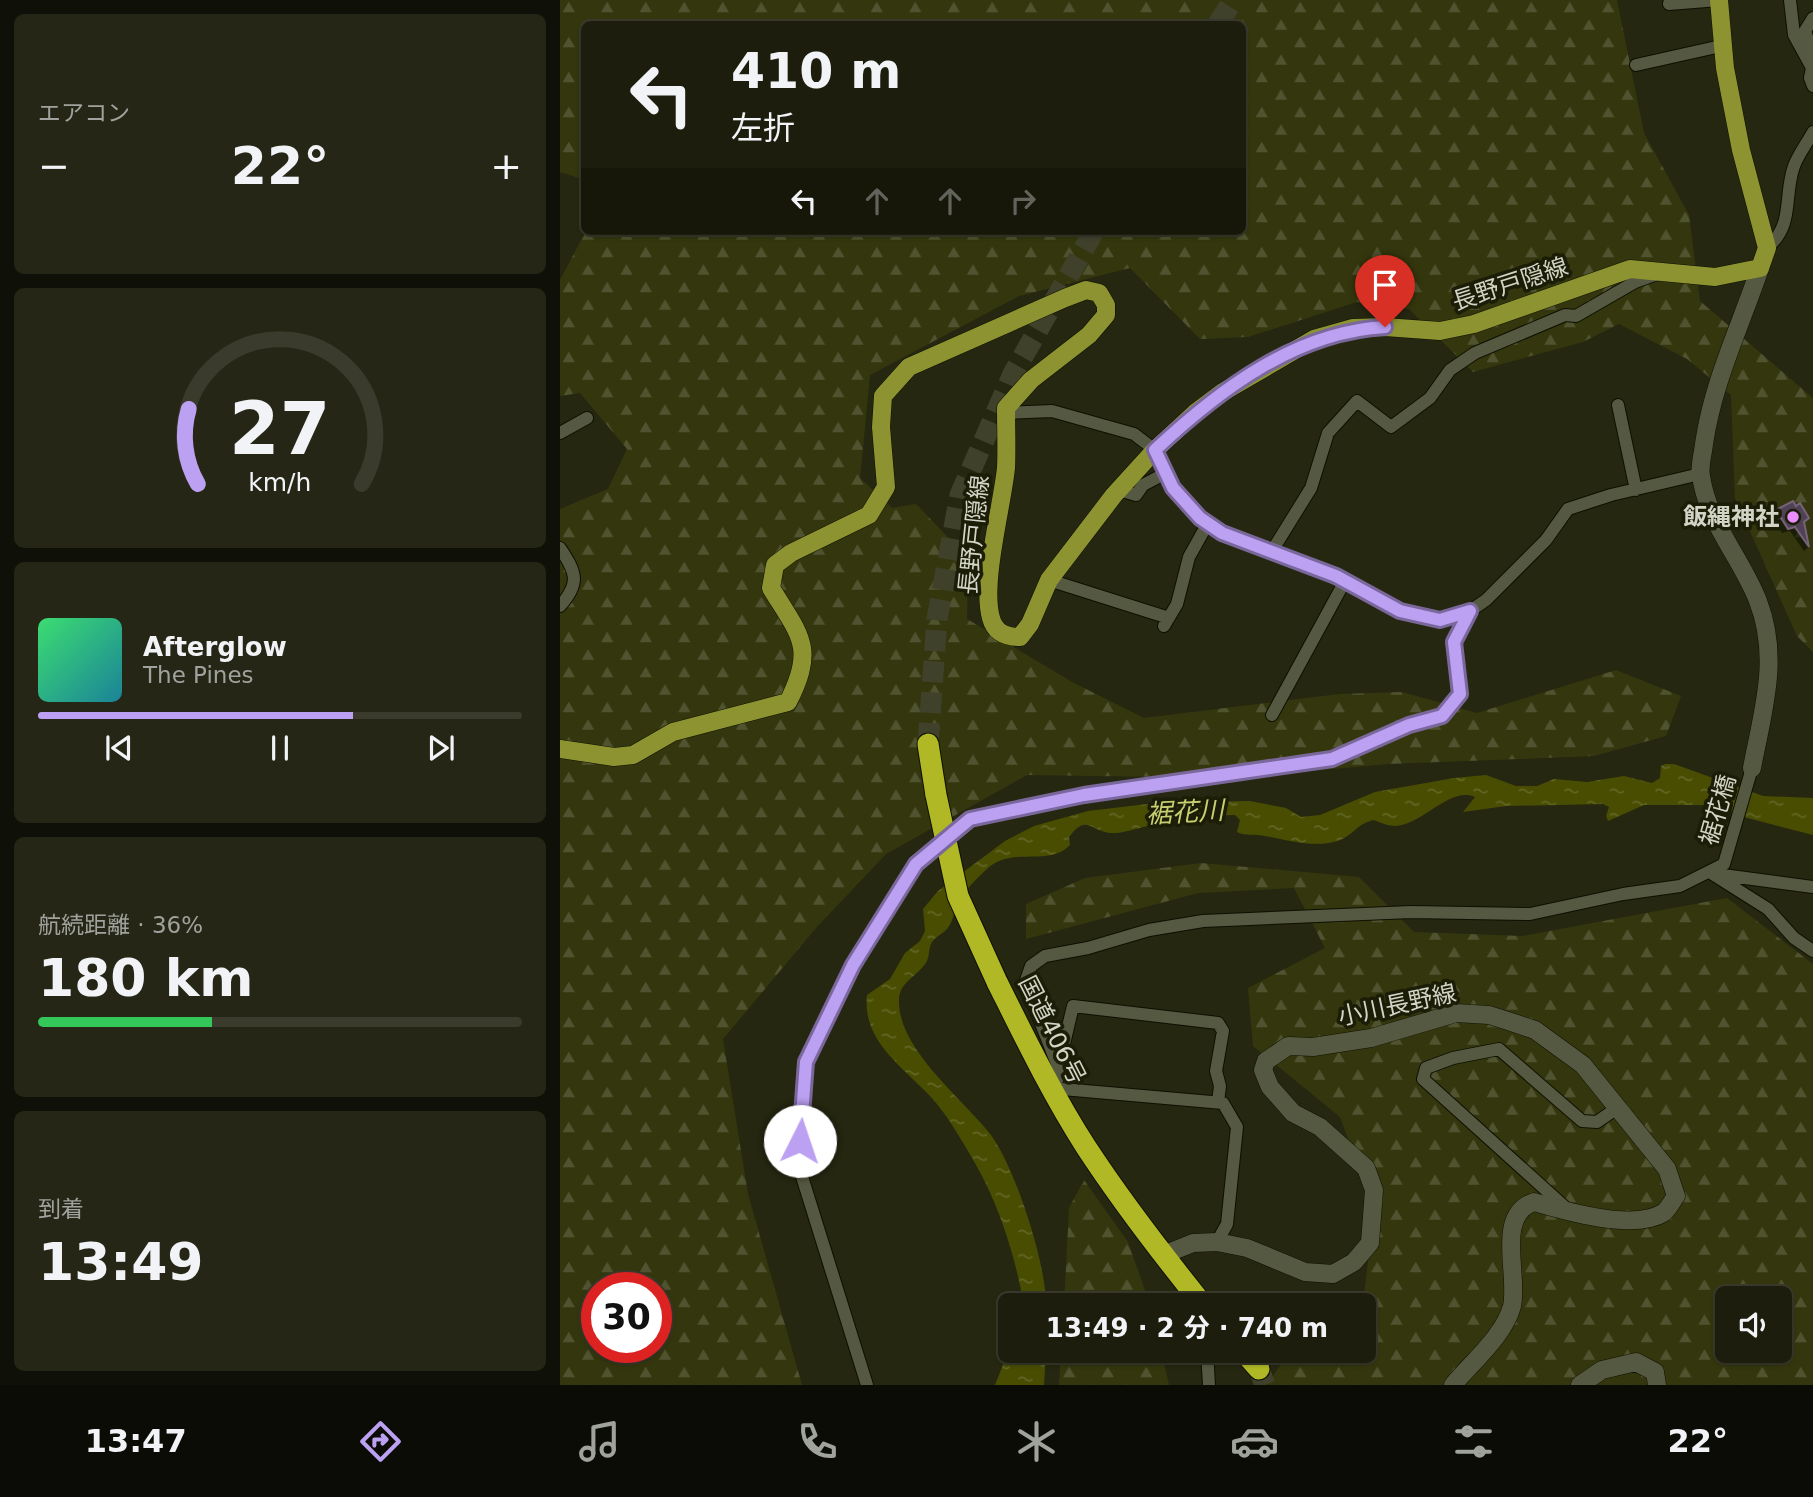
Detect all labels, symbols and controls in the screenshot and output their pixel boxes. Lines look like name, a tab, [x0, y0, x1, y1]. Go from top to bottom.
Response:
text: 410 m	[731, 43, 901, 100]
icon: left	[616, 49, 707, 140]
text: エアコン	[38, 100, 130, 126]
text: 左折	[731, 109, 795, 147]
text: 22°	[231, 136, 329, 196]
text: −	[38, 144, 70, 188]
text: +	[490, 144, 522, 188]
icon: left	[785, 182, 823, 220]
icon: ahead	[858, 182, 896, 220]
icon: ahead	[931, 182, 969, 220]
icon: right	[1004, 182, 1042, 220]
street label: 長野戸隠線	[1449, 252, 1571, 316]
pin	[1355, 255, 1415, 327]
icon: arrive	[1366, 266, 1404, 304]
text: 27	[229, 387, 331, 472]
text: km/h	[248, 468, 312, 497]
street label: 長野戸隠線	[954, 474, 994, 596]
place label: 飯縄神社	[1683, 503, 1779, 531]
marker: 飯縄神社	[1785, 509, 1801, 525]
text: Afterglow	[143, 632, 287, 662]
text: The Pines	[143, 662, 254, 688]
icon: previous	[100, 729, 138, 767]
icon: pause	[261, 729, 299, 767]
icon: next	[422, 729, 460, 767]
street label: 裾花橋	[1695, 772, 1741, 848]
water label: 裾花川	[1145, 795, 1228, 829]
text: 航続距離 · 36%	[38, 912, 203, 938]
text: 180 km	[38, 948, 253, 1008]
street label: 国道406号	[1013, 971, 1091, 1089]
street label: 小川長野線	[1335, 979, 1459, 1031]
position arrow	[763, 1104, 837, 1178]
text: 到着	[38, 1196, 84, 1222]
text: 13:49	[38, 1232, 204, 1292]
speed limit sign: 30	[581, 1272, 672, 1363]
map controls	[1715, 1286, 1792, 1363]
button: sound	[1715, 1286, 1792, 1363]
text: 13:49 · 2 分 · 740 m	[1046, 1313, 1328, 1343]
icon: directions	[356, 1417, 405, 1466]
icon: music	[575, 1417, 624, 1466]
icon: phone	[793, 1417, 842, 1466]
icon: climate	[1012, 1417, 1061, 1466]
icon: car	[1230, 1417, 1279, 1466]
icon: filters	[1449, 1417, 1498, 1466]
text: 13:47	[85, 1422, 187, 1460]
text: 22°	[1668, 1422, 1728, 1460]

